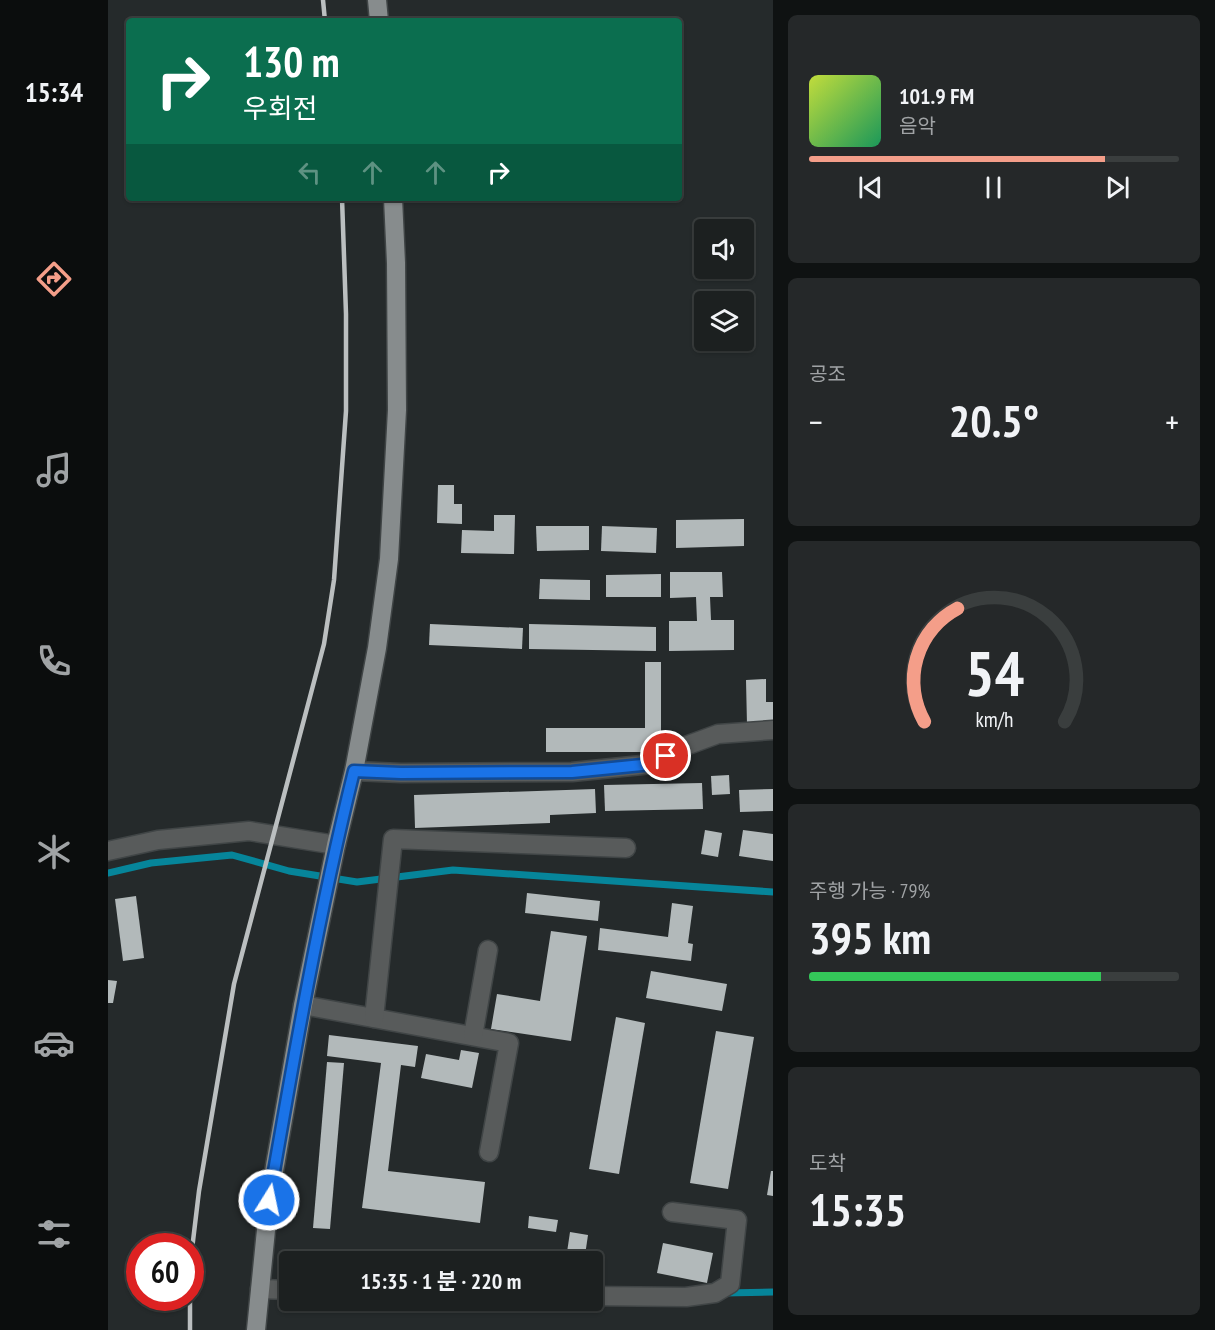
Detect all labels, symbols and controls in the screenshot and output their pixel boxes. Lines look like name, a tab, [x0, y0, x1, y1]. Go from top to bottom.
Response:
text: 130 m	[243, 34, 340, 89]
icon: right	[144, 42, 222, 120]
text: 15:34	[25, 75, 83, 109]
text: 101.9 FM	[899, 82, 974, 110]
text: 우회전	[243, 91, 318, 125]
text: 음악	[899, 113, 936, 139]
icon: left	[293, 156, 326, 189]
icon: ahead	[356, 156, 389, 189]
icon: ahead	[419, 156, 452, 189]
icon: right	[482, 156, 515, 189]
icon: previous	[854, 171, 887, 204]
icon: pause	[977, 171, 1010, 204]
icon: next	[1101, 171, 1134, 204]
map controls	[694, 219, 754, 351]
button: sound	[694, 219, 754, 279]
icon: directions	[33, 258, 75, 300]
button: layers	[694, 291, 754, 351]
text: 공조	[809, 361, 846, 387]
text: 20.5°	[949, 391, 1039, 449]
text: −	[809, 400, 823, 443]
text: +	[1165, 400, 1179, 443]
icon: music	[33, 449, 75, 491]
text: 54	[964, 632, 1024, 713]
icon: phone	[33, 640, 75, 682]
text: km/h	[975, 705, 1013, 733]
pin	[640, 730, 691, 781]
icon: arrive	[649, 739, 682, 772]
icon: climate	[33, 831, 75, 873]
text: 주행 가능 · 79%	[809, 878, 930, 904]
text: 395 km	[809, 908, 931, 966]
icon: car	[33, 1022, 75, 1064]
text: 도착	[809, 1150, 846, 1176]
position arrow	[237, 1168, 301, 1232]
text: 15:35	[809, 1180, 906, 1238]
icon: filters	[33, 1213, 75, 1255]
speed limit sign: 60	[126, 1233, 204, 1311]
text: 15:35 · 1 분 · 220 m	[361, 1267, 521, 1295]

